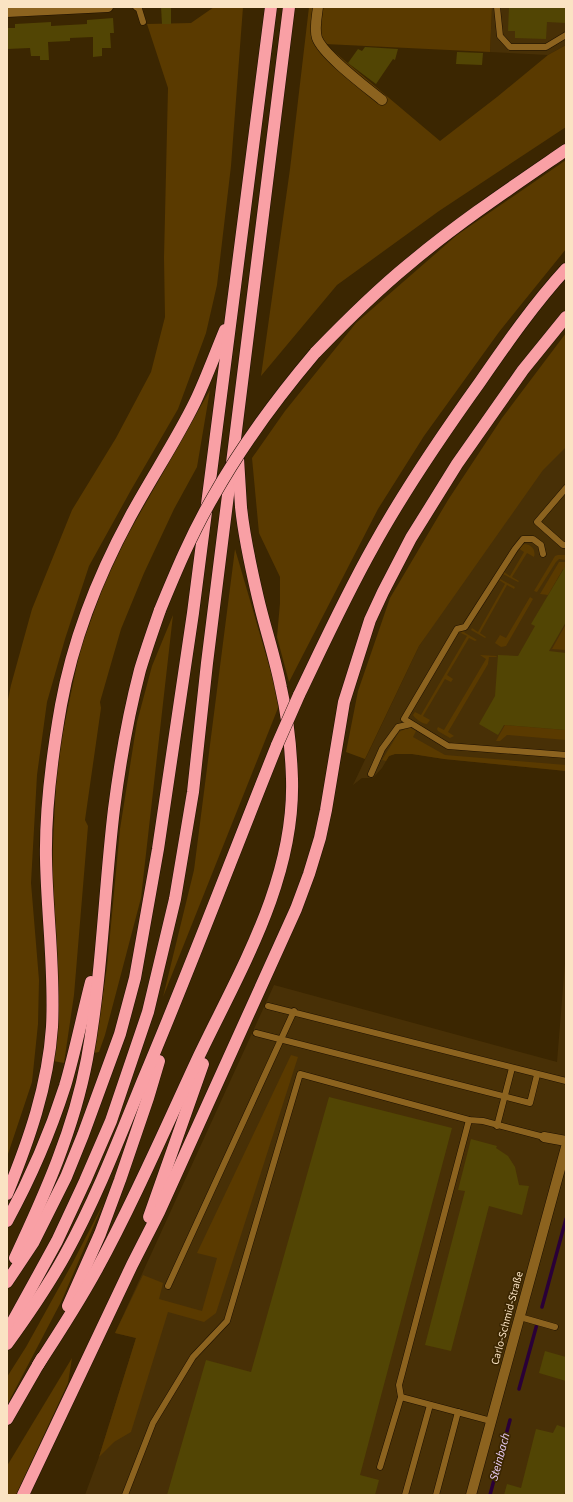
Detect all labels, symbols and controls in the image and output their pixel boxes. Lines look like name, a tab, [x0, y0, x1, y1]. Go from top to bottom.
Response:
street label: Carlo-Schmid-Straße	[487, 1269, 527, 1366]
water label: Steinbach	[485, 1431, 515, 1483]

